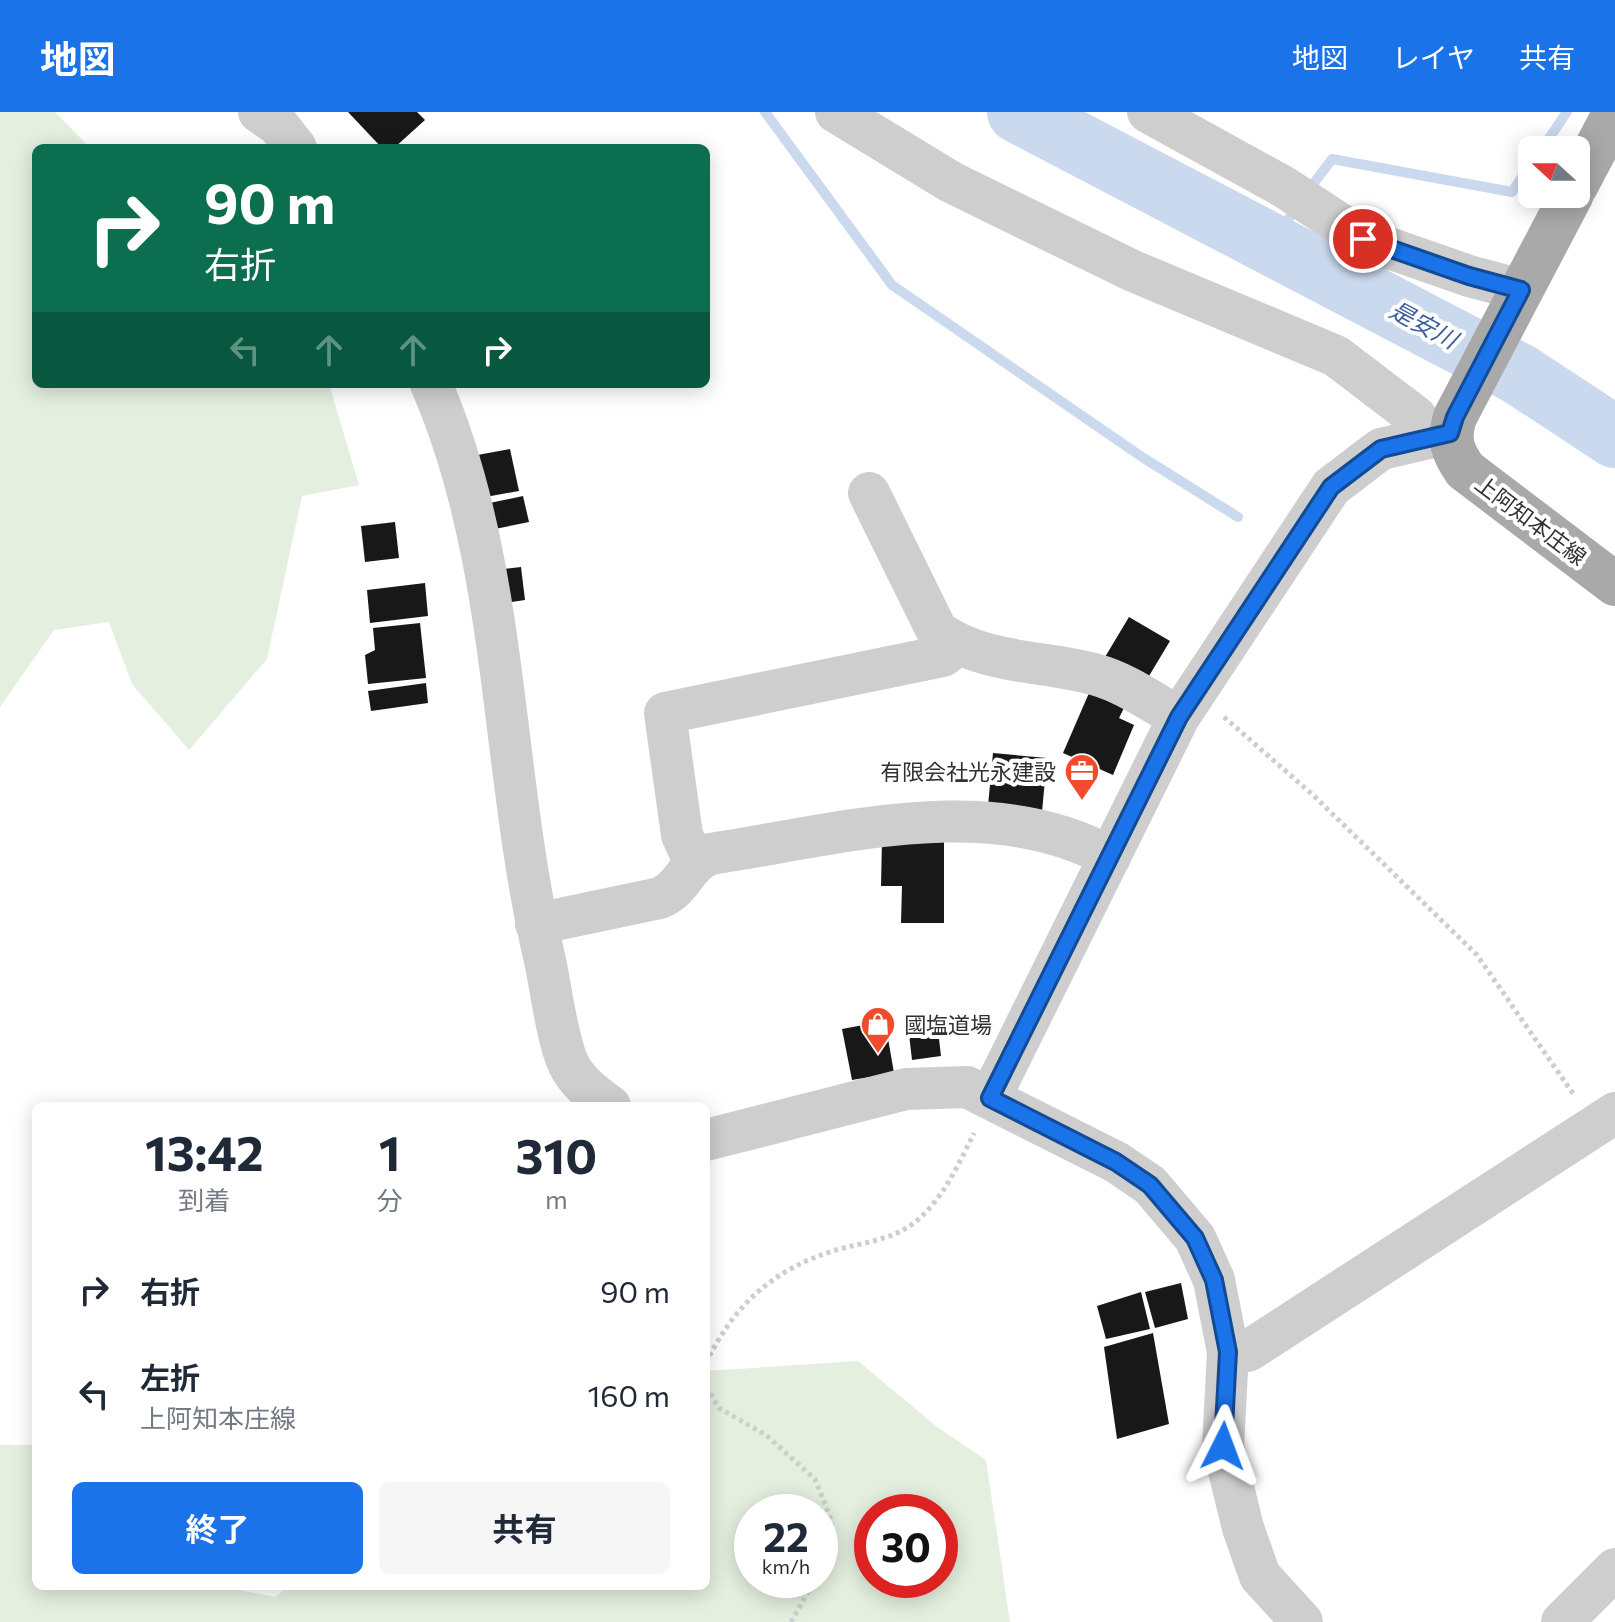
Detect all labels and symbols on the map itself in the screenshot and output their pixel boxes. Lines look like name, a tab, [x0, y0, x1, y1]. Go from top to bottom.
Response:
north arrow	[1518, 136, 1590, 208]
pin	[1329, 205, 1397, 273]
water label: 是安川	[1385, 294, 1465, 355]
street label: 上阿知本庄線	[1470, 469, 1592, 571]
office icon: 有限会社光永建設	[1063, 752, 1101, 802]
place label: 有限会社光永建設	[880, 758, 1056, 785]
shop icon: 國塩道場	[859, 1005, 897, 1055]
place label: 國塩道場	[904, 1011, 992, 1038]
position arrow	[1181, 1404, 1265, 1488]
speed limit sign: 30	[854, 1494, 958, 1598]

